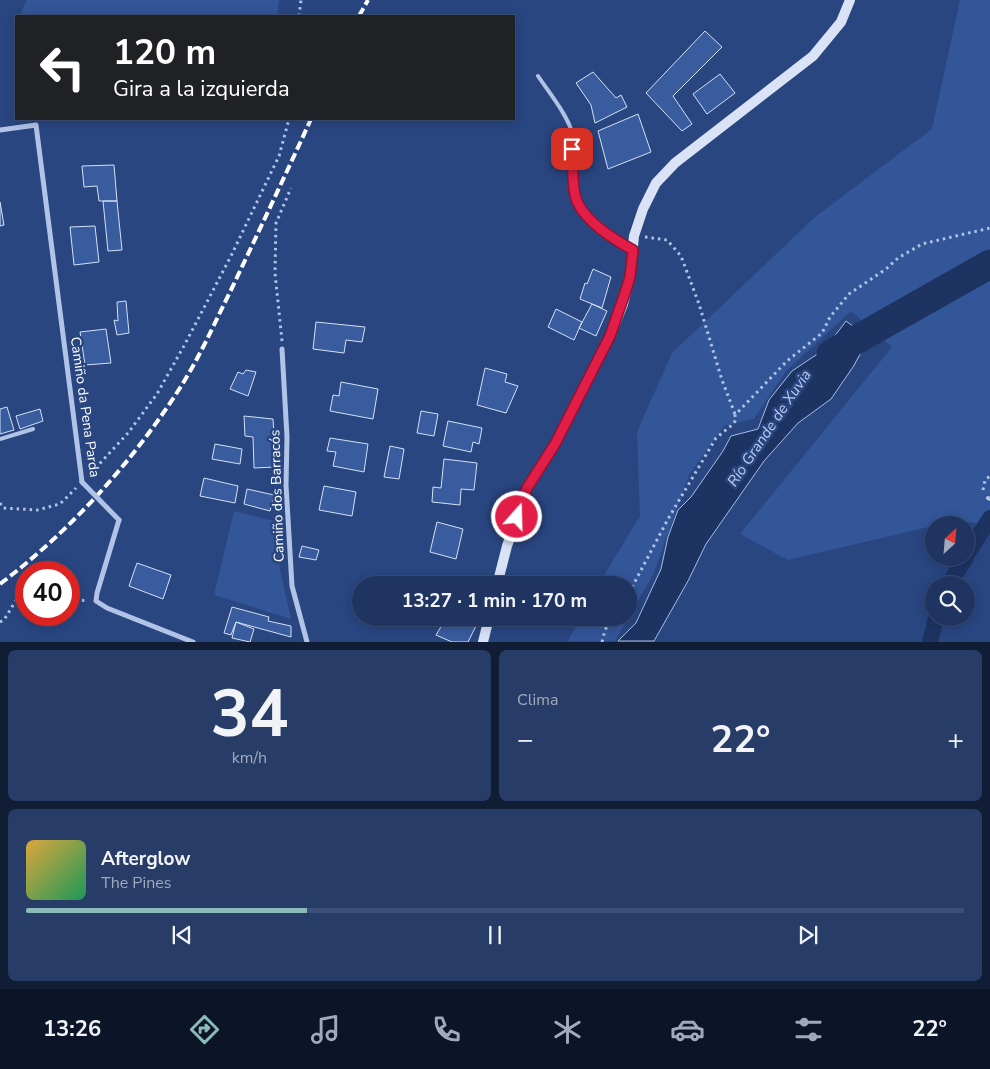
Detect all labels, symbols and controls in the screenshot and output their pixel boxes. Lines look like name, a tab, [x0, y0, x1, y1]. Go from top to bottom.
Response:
text: 120 m	[113, 29, 216, 76]
icon: left	[30, 35, 95, 100]
text: Gira a la izquierda	[113, 74, 290, 104]
pin	[551, 128, 593, 170]
icon: arrive	[558, 135, 586, 163]
street label: Camiño da Pena Parda	[66, 335, 104, 479]
water label: Río Grande de Xuvia	[722, 366, 816, 490]
street label: Camiño dos Barracós	[265, 429, 289, 563]
position arrow	[490, 490, 542, 542]
north arrow	[925, 516, 975, 566]
map controls	[925, 516, 975, 626]
speed limit sign: 40	[15, 561, 80, 626]
button: search	[925, 576, 975, 626]
text: 13:27 · 1 min · 170 m	[402, 588, 587, 614]
text: 34	[210, 670, 289, 759]
text: Clima	[517, 689, 558, 711]
text: 22°	[710, 714, 771, 765]
text: −	[517, 721, 534, 759]
text: +	[947, 721, 964, 759]
text: km/h	[232, 747, 267, 769]
text: Afterglow	[101, 846, 191, 872]
text: The Pines	[101, 872, 171, 894]
icon: previous	[168, 921, 196, 949]
icon: pause	[481, 921, 509, 949]
icon: next	[794, 921, 822, 949]
icon: directions	[187, 1012, 222, 1047]
icon: music	[308, 1012, 343, 1047]
icon: phone	[429, 1012, 464, 1047]
icon: climate	[550, 1012, 585, 1047]
icon: car	[670, 1012, 705, 1047]
icon: filters	[791, 1012, 826, 1047]
text: 13:26	[43, 1014, 101, 1044]
text: 22°	[912, 1014, 947, 1044]

